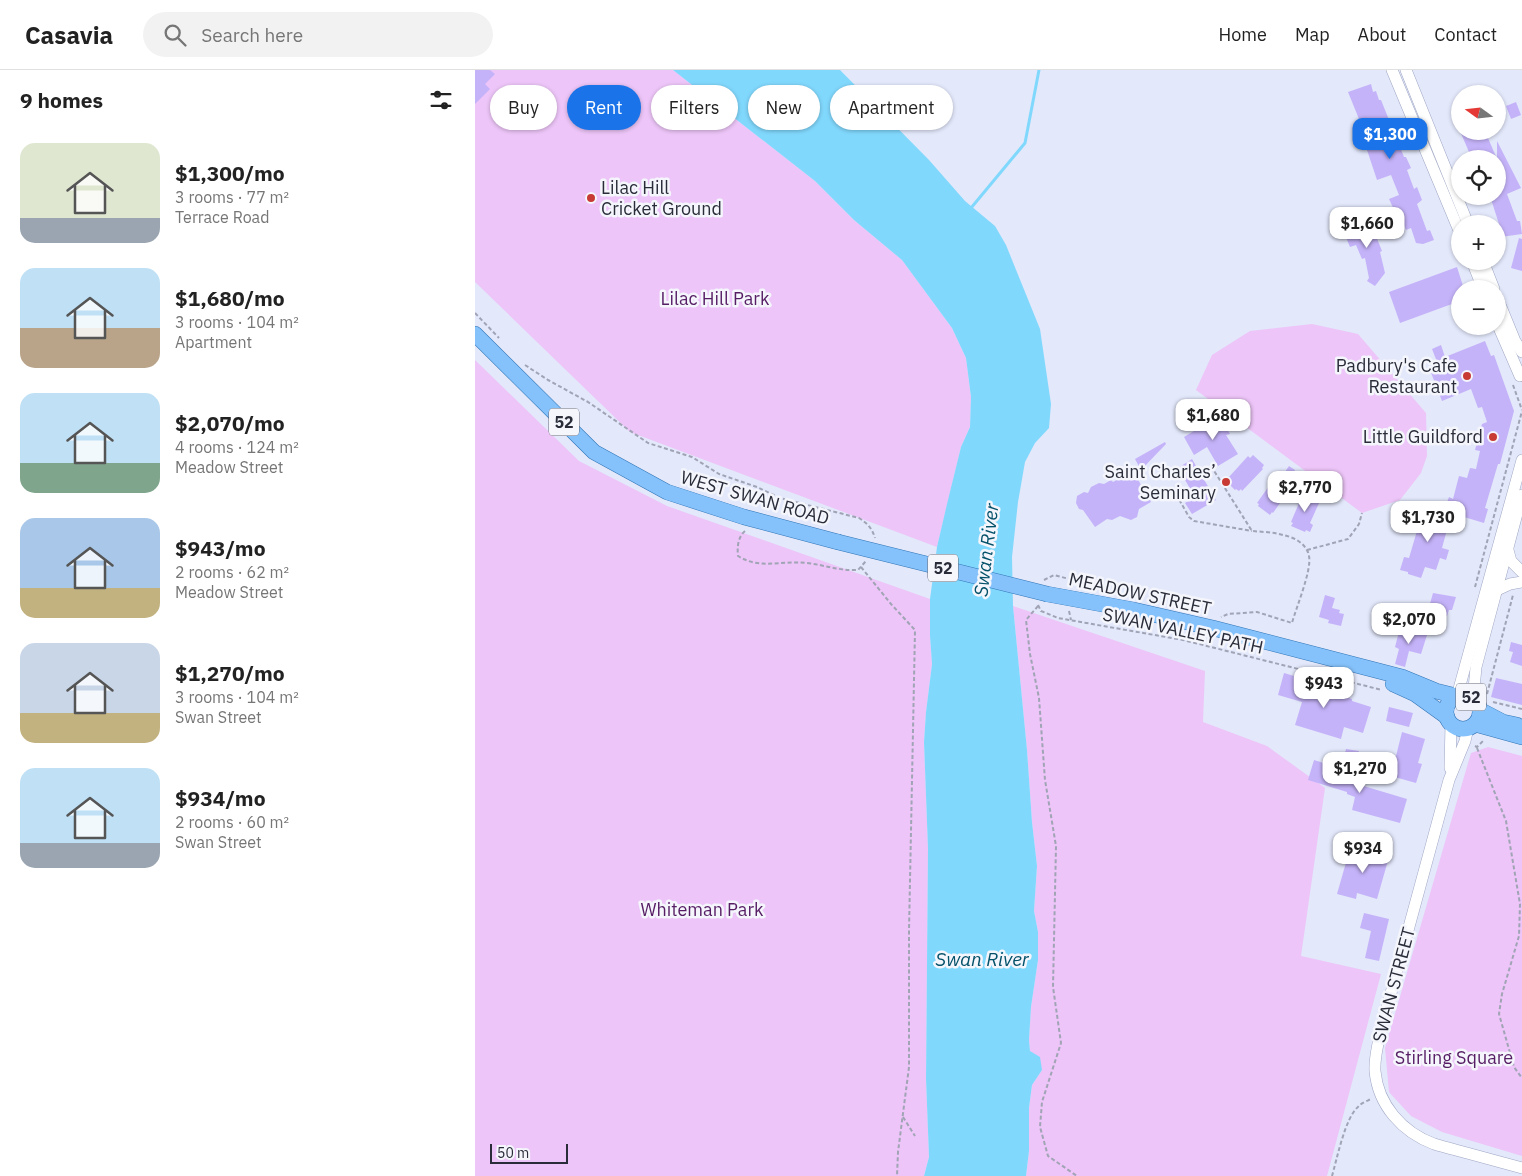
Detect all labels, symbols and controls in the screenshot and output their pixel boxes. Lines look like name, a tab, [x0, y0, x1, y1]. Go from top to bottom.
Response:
search box	[143, 12, 493, 57]
text: Casavia	[25, 19, 113, 51]
icon: search	[161, 21, 189, 49]
text: Search here	[201, 23, 303, 47]
text: Home	[1219, 23, 1267, 46]
text: Map	[1295, 23, 1330, 46]
text: About	[1358, 23, 1406, 46]
text: Contact	[1434, 23, 1497, 46]
chip: Buy	[490, 85, 557, 130]
chip: Rent	[567, 85, 641, 130]
chip: Filters	[651, 85, 738, 130]
chip: New	[748, 85, 820, 130]
chip: Apartment	[830, 85, 953, 130]
north arrow	[1451, 85, 1506, 140]
map controls	[1451, 85, 1506, 335]
text: 9 homes	[20, 86, 103, 114]
icon: filters	[427, 86, 455, 114]
pin: $1,300	[1349, 118, 1431, 160]
text: $1,300	[1364, 124, 1416, 144]
button: locate	[1451, 150, 1506, 205]
text: $1,300/mo	[175, 159, 285, 187]
icon: home	[60, 163, 120, 223]
place label: Lilac Hill Cricket Ground	[601, 176, 722, 220]
text: 3 rooms · 77 m²	[175, 187, 289, 207]
marker: Lilac Hill Cricket Ground	[585, 192, 597, 204]
pin: $1,660	[1326, 206, 1408, 249]
text: Terrace Road	[175, 207, 269, 227]
text: $1,660	[1341, 213, 1393, 233]
button: +	[1451, 215, 1506, 270]
button: −	[1451, 280, 1506, 335]
text: $1,680/mo	[175, 284, 285, 312]
park label: Lilac Hill Park	[661, 287, 770, 310]
icon: home	[60, 288, 120, 348]
text: 3 rooms · 104 m²	[175, 312, 299, 332]
text: Apartment	[175, 332, 252, 352]
place label: Padbury's Cafe Restaurant	[1336, 354, 1457, 398]
marker: Padbury's Cafe Restaurant	[1461, 370, 1473, 382]
pin: $1,680	[1172, 398, 1254, 441]
text: $1,680	[1187, 405, 1239, 425]
road number: 52	[549, 408, 579, 436]
text: $2,070/mo	[175, 409, 285, 437]
icon: home	[60, 413, 120, 473]
place label: Little Guildford	[1363, 425, 1483, 448]
marker: Little Guildford	[1487, 431, 1499, 443]
text: 4 rooms · 124 m²	[175, 437, 299, 457]
text: Meadow Street	[175, 457, 283, 477]
place label: Saint Charles’ Seminary	[1105, 460, 1216, 504]
street label: WEST SWAN ROAD	[678, 465, 832, 530]
pin: $2,770	[1264, 470, 1346, 513]
marker: Saint Charles’ Seminary	[1220, 476, 1232, 488]
text: $2,770	[1279, 477, 1331, 497]
pin: $1,730	[1387, 500, 1469, 543]
water label: Swan River	[968, 501, 1004, 598]
text: $1,730	[1402, 507, 1454, 527]
text: $943/mo	[175, 534, 266, 562]
icon: home	[60, 538, 120, 598]
road number: 52	[928, 554, 958, 582]
text: 2 rooms · 62 m²	[175, 562, 289, 582]
street label: MEADOW STREET	[1067, 567, 1213, 620]
text: Meadow Street	[175, 582, 283, 602]
street label: SWAN VALLEY PATH	[1101, 602, 1265, 659]
pin: $2,070	[1368, 602, 1450, 645]
text: $2,070	[1383, 609, 1435, 629]
text: $1,270/mo	[175, 659, 285, 687]
icon: home	[60, 663, 120, 723]
pin: $943	[1294, 666, 1354, 709]
text: $943	[1305, 673, 1343, 693]
road number: 52	[1456, 684, 1486, 710]
text: 3 rooms · 104 m²	[175, 687, 299, 707]
text: Swan Street	[175, 707, 262, 727]
pin: $1,270	[1319, 752, 1401, 794]
text: $1,270	[1334, 758, 1386, 778]
text: $934/mo	[175, 784, 266, 812]
icon: home	[60, 788, 120, 848]
text: 2 rooms · 60 m²	[175, 812, 289, 832]
text: Swan Street	[175, 832, 262, 852]
pin: $934	[1333, 832, 1393, 874]
text: $934	[1344, 838, 1382, 858]
park label: Whiteman Park	[640, 898, 764, 921]
street label: SWAN STREET	[1367, 925, 1420, 1045]
water label: Swan River	[935, 947, 1030, 971]
park label: Stirling Square	[1395, 1046, 1513, 1069]
scale bar	[490, 1141, 567, 1164]
text: 50 m	[497, 1144, 529, 1162]

